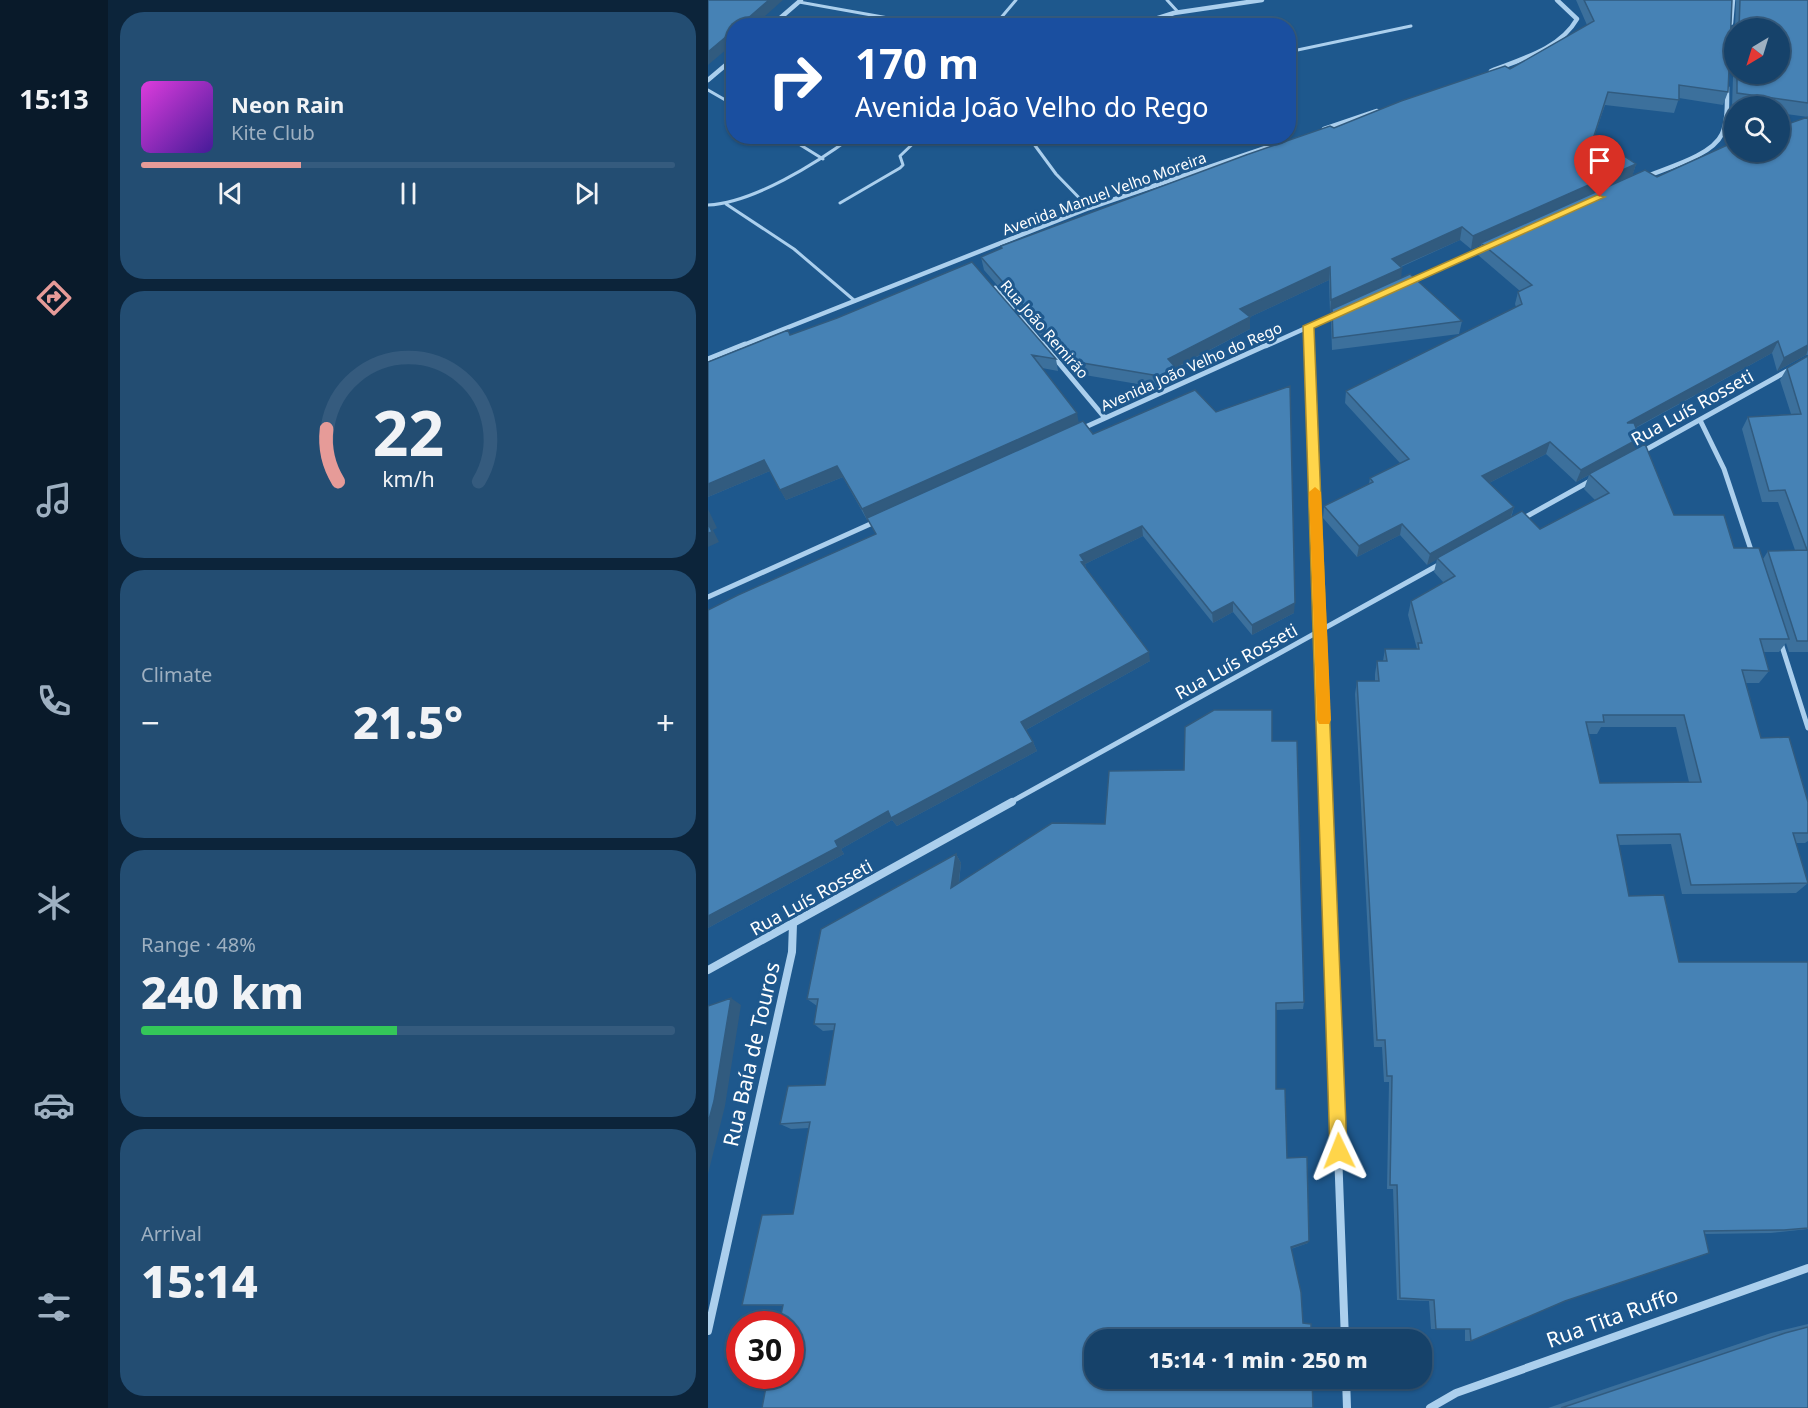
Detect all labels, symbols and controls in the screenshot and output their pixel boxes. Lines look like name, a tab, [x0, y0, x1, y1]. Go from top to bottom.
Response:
north arrow	[1724, 18, 1790, 84]
map controls	[1724, 18, 1790, 162]
text: 170 m	[855, 34, 979, 91]
icon: right	[756, 42, 834, 120]
text: 15:13	[19, 80, 89, 117]
text: Avenida João Velho do Rego	[855, 88, 1209, 125]
text: Neon Rain	[231, 89, 344, 119]
button: search	[1724, 96, 1790, 162]
text: Kite Club	[231, 119, 315, 146]
pin	[1574, 135, 1625, 197]
icon: arrive	[1583, 144, 1616, 177]
street label: Avenida Manuel Velho Moreira	[999, 147, 1209, 239]
icon: previous	[214, 177, 247, 210]
icon: pause	[392, 177, 425, 210]
icon: next	[570, 177, 603, 210]
street label: Rua João Remirão	[997, 275, 1093, 383]
icon: directions	[33, 277, 75, 319]
street label: Avenida João Velho do Rego	[1097, 317, 1285, 415]
street label: Rua Luís Rosseti	[1627, 363, 1757, 451]
text: 22	[372, 389, 444, 474]
text: km/h	[382, 464, 434, 493]
icon: music	[33, 479, 75, 521]
street label: Rua Luís Rosseti	[1171, 617, 1301, 705]
text: Climate	[141, 661, 212, 688]
icon: phone	[33, 680, 75, 722]
text: 21.5°	[353, 691, 463, 752]
text: −	[141, 700, 160, 745]
text: +	[656, 700, 675, 745]
street label: Rua Luís Rosseti	[746, 853, 876, 941]
icon: climate	[33, 882, 75, 924]
text: Range · 48%	[141, 931, 256, 958]
street label: Rua Baía de Touros	[716, 959, 786, 1149]
text: 240 km	[141, 961, 304, 1022]
icon: car	[33, 1084, 75, 1126]
position arrow	[1307, 1119, 1371, 1183]
text: Arrival	[141, 1220, 202, 1247]
text: 15:14	[141, 1250, 258, 1311]
street label: Rua Tita Ruffo	[1542, 1280, 1682, 1354]
icon: filters	[33, 1286, 75, 1328]
speed limit sign: 30	[726, 1311, 804, 1389]
text: 15:14 · 1 min · 250 m	[1148, 1344, 1368, 1374]

